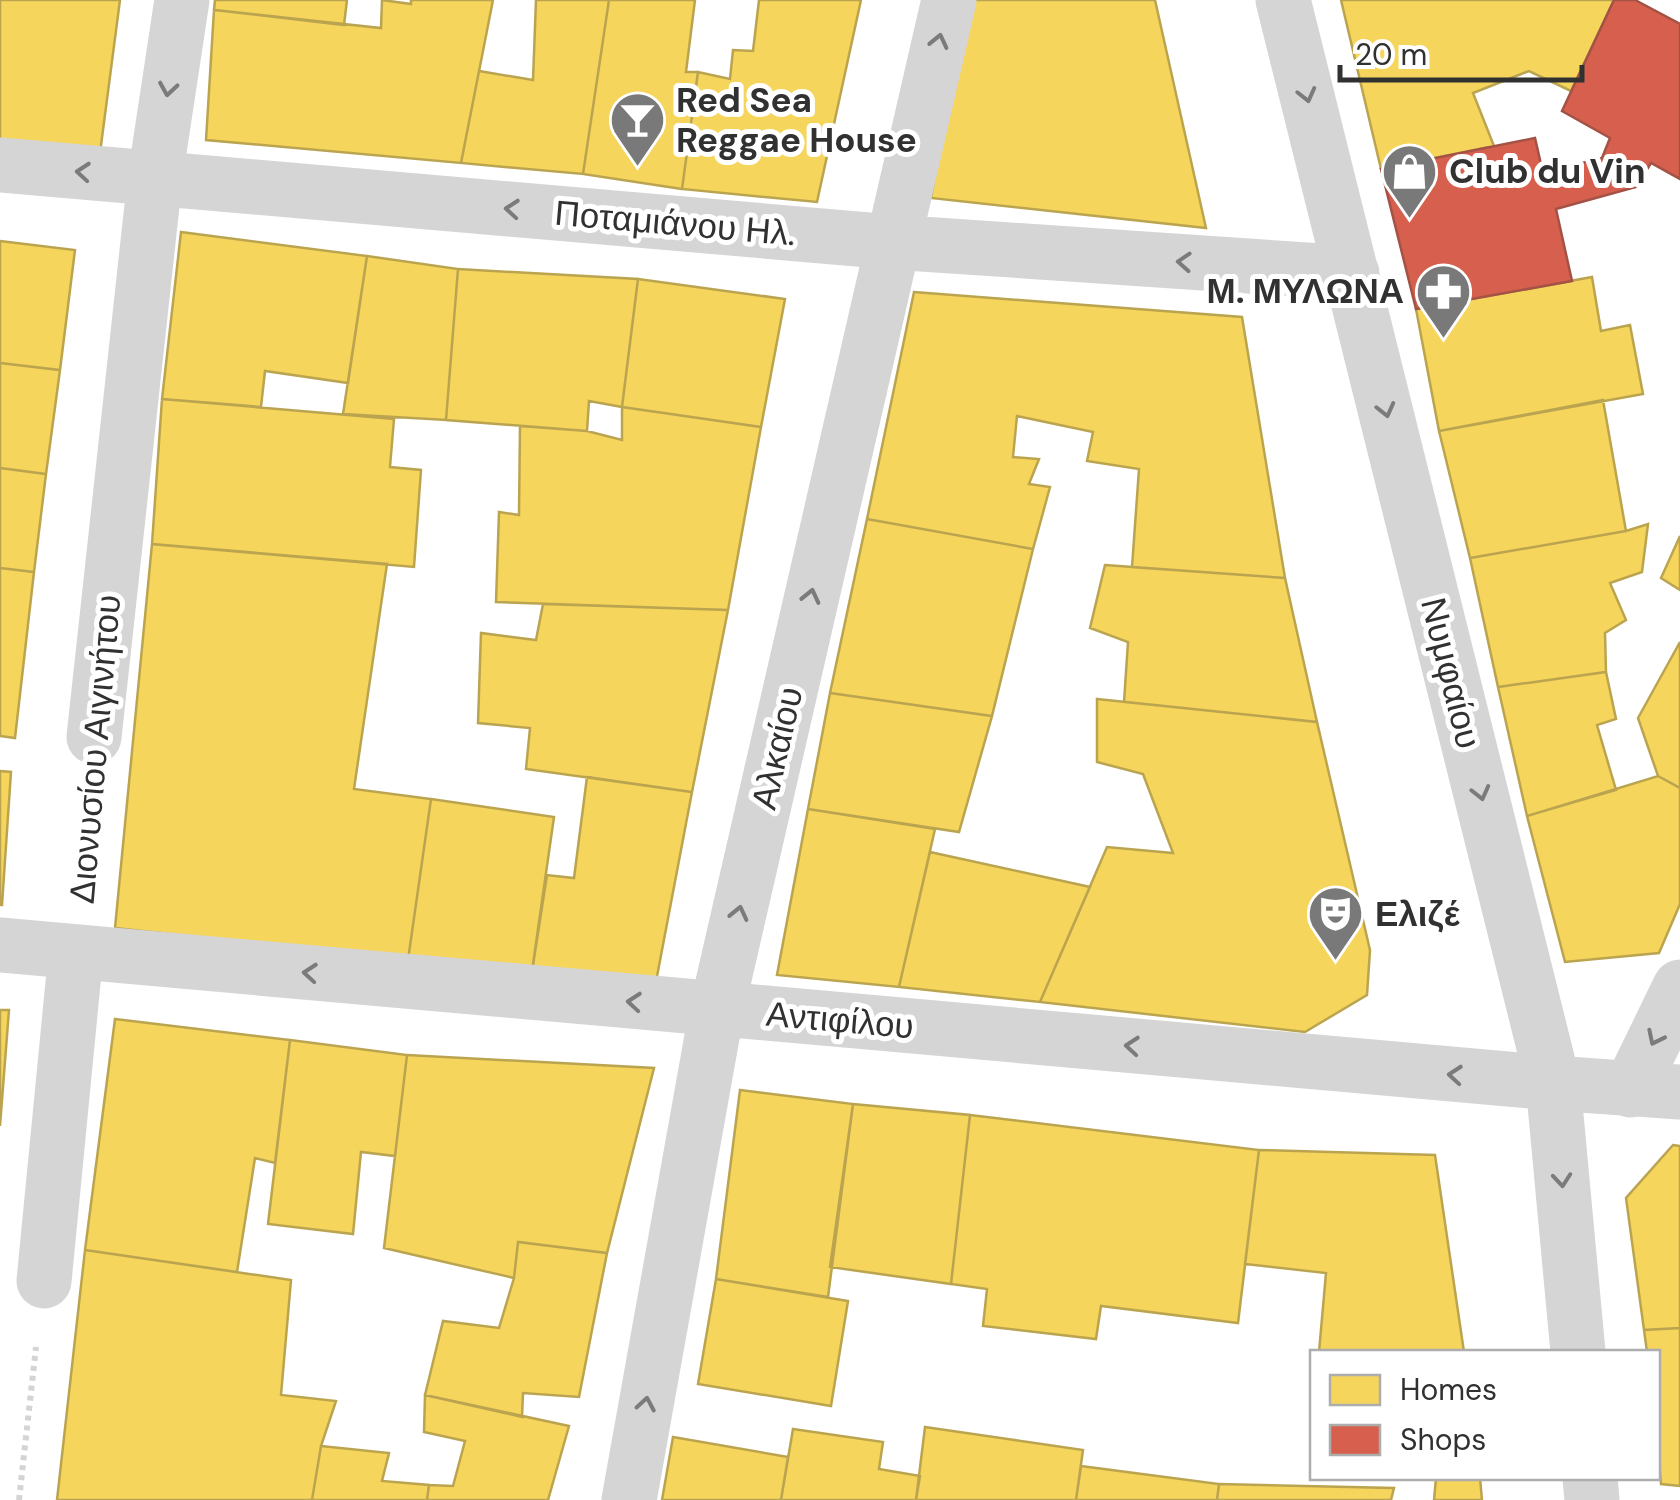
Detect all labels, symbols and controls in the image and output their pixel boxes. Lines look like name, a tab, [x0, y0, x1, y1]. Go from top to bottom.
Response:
scale bar	[1340, 20, 1582, 82]
one-way arrow	[927, 33, 948, 50]
text: 20 m	[1355, 35, 1427, 74]
place label: Red Sea Reggae House	[676, 77, 917, 163]
one-way arrow	[159, 81, 180, 97]
one-way arrow	[1295, 86, 1316, 103]
bar icon: Red Sea Reggae House	[607, 90, 667, 169]
shop icon: Club du Vin	[1380, 141, 1440, 220]
place label: Club du Vin	[1449, 148, 1646, 194]
one-way arrow	[75, 162, 91, 184]
street label: Ποταμιάνου Ηλ.	[553, 190, 797, 256]
one-way arrow	[503, 199, 519, 221]
one-way arrow	[1176, 252, 1192, 273]
pharmacy icon: Μ. ΜΥΛΩΝΑ	[1413, 261, 1473, 340]
place label: Μ. ΜΥΛΩΝΑ	[1207, 268, 1404, 314]
one-way arrow	[1374, 401, 1395, 418]
one-way arrow	[799, 588, 820, 605]
street label: Διονυσίου Αιγινήτου	[59, 593, 131, 905]
street label: Νυμφαίου	[1410, 593, 1492, 753]
street label: Αλκαίου	[741, 682, 813, 814]
one-way arrow	[1469, 784, 1490, 801]
theatre icon: Ελιζέ	[1306, 884, 1366, 963]
place label: Ελιζέ	[1375, 891, 1461, 937]
one-way arrow	[727, 905, 748, 922]
one-way arrow	[302, 962, 318, 984]
one-way arrow	[625, 991, 641, 1013]
street label: Αντιφίλου	[764, 991, 916, 1049]
one-way arrow	[1647, 1028, 1667, 1046]
one-way arrow	[1123, 1036, 1139, 1057]
one-way arrow	[1447, 1064, 1463, 1086]
one-way arrow	[1550, 1173, 1572, 1189]
legend	[1310, 1350, 1660, 1480]
text: Homes	[1400, 1370, 1497, 1409]
one-way arrow	[635, 1396, 656, 1412]
text: Shops	[1400, 1420, 1486, 1459]

